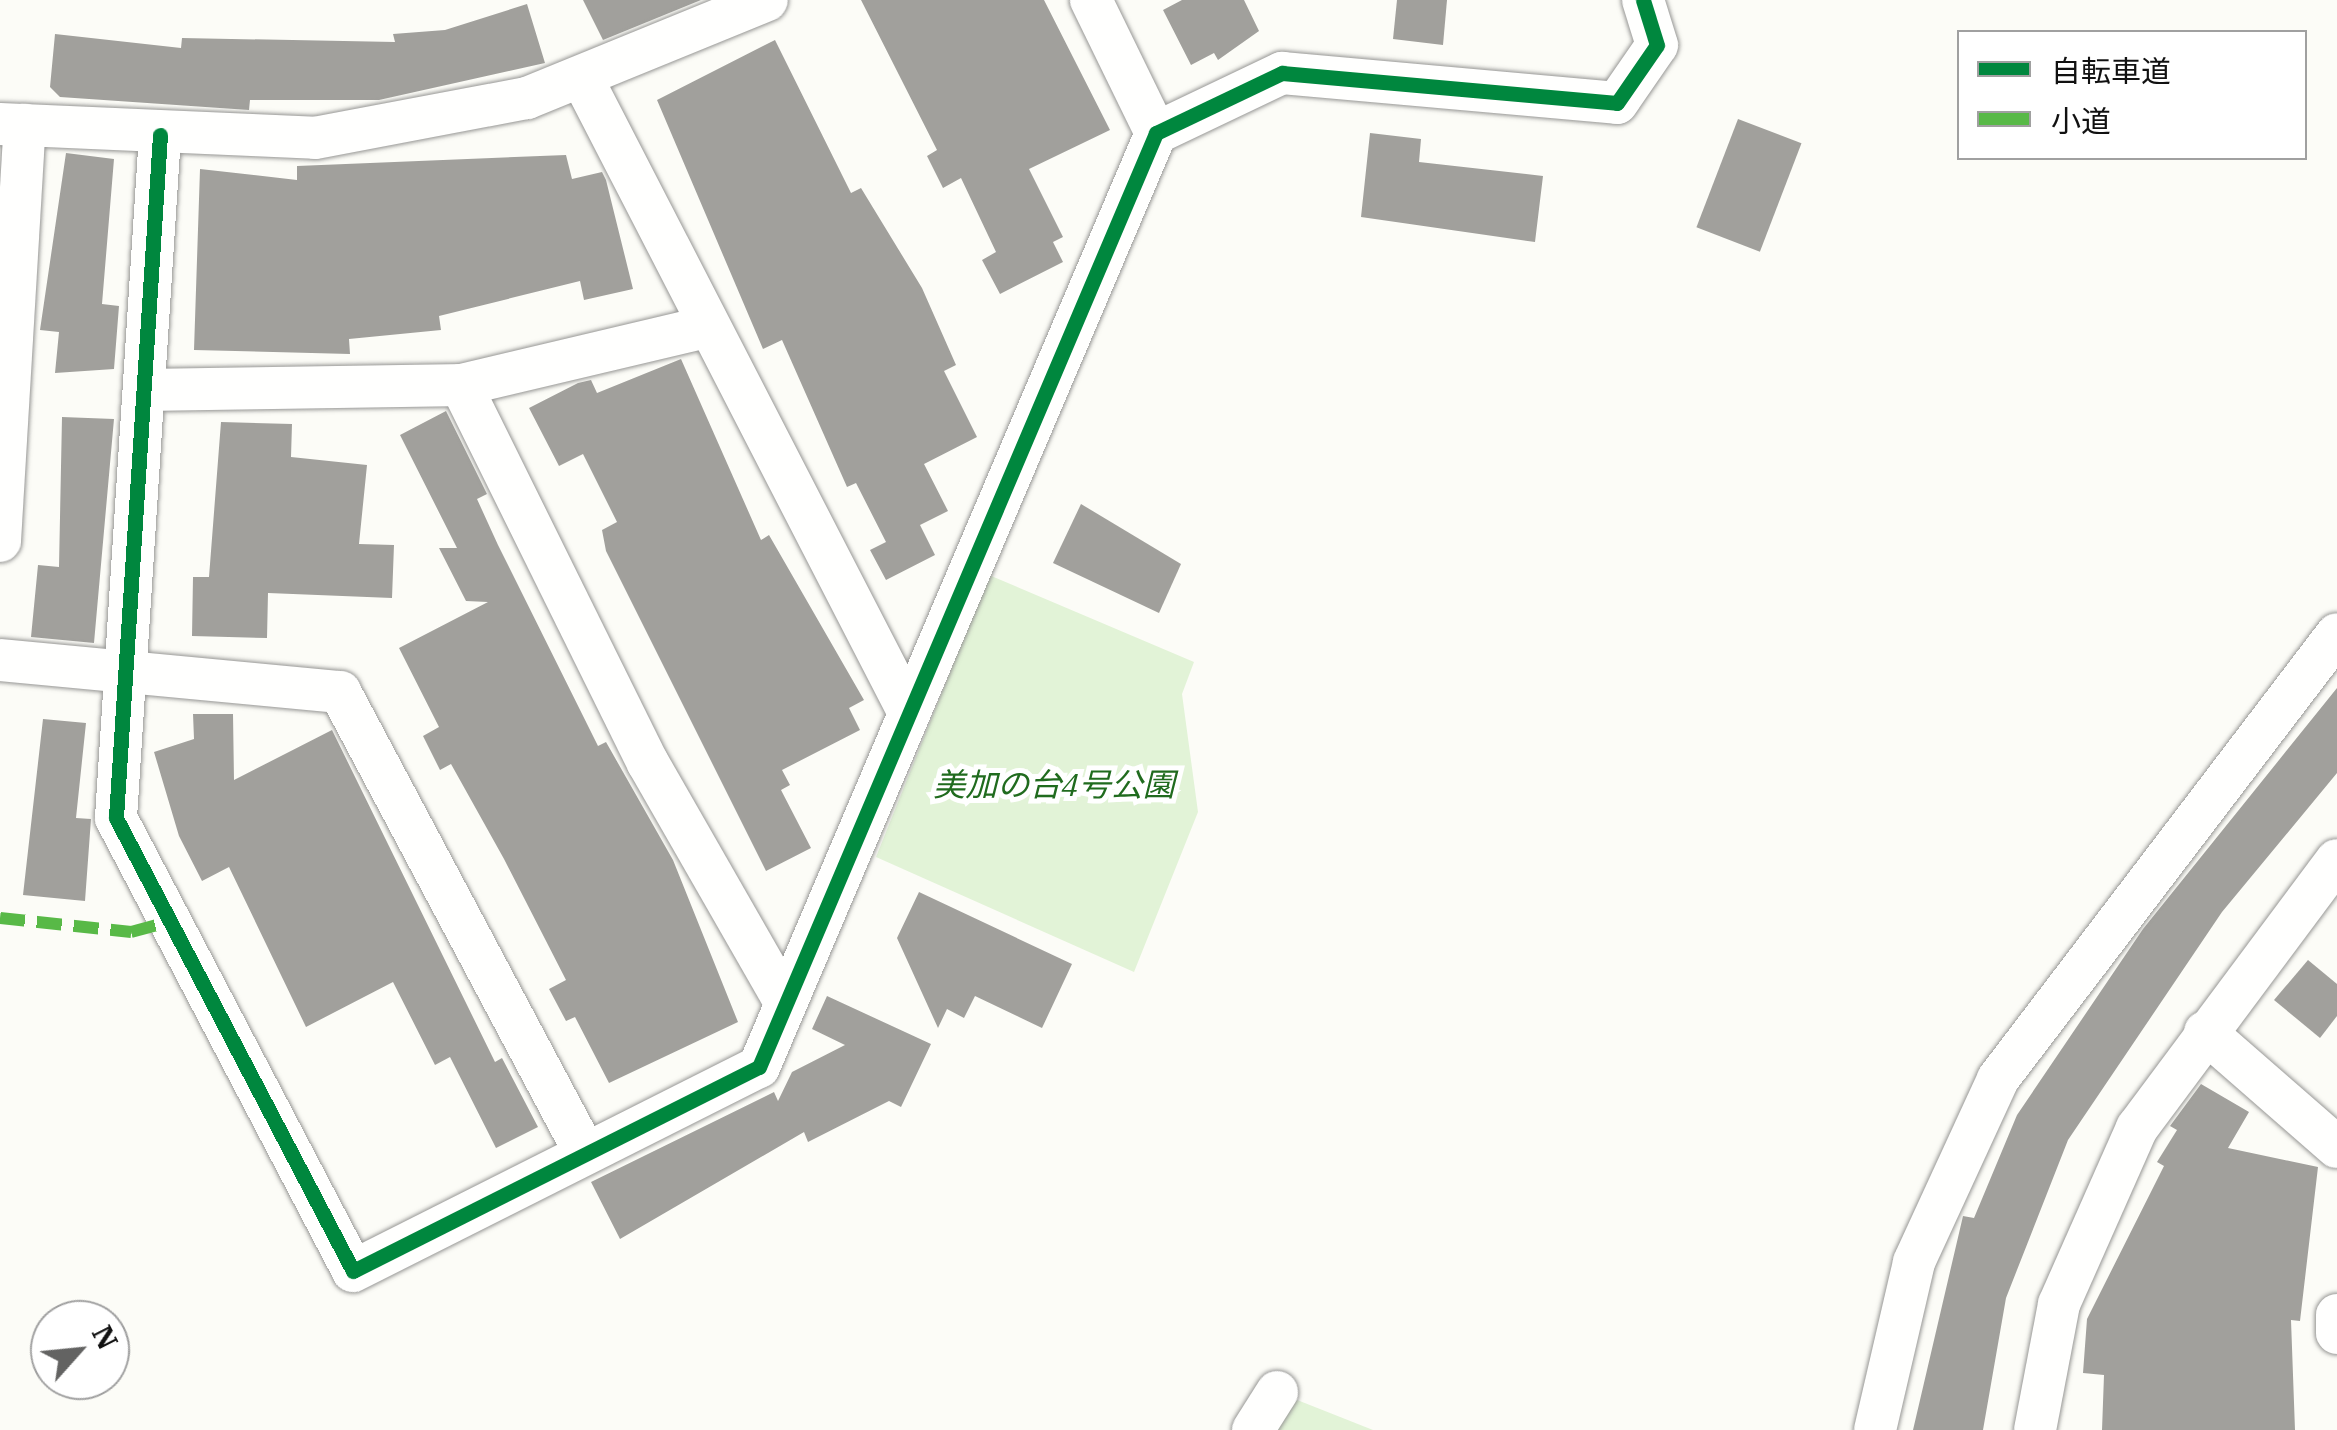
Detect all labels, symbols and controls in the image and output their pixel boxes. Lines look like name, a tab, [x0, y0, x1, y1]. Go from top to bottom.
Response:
legend	[1957, 30, 2307, 160]
text: 自転車道	[2051, 51, 2171, 90]
text: 小道	[2051, 101, 2111, 140]
park label: 美加の台4号公園	[933, 765, 1175, 803]
north arrow	[30, 1300, 130, 1400]
text: N	[84, 1319, 127, 1355]

